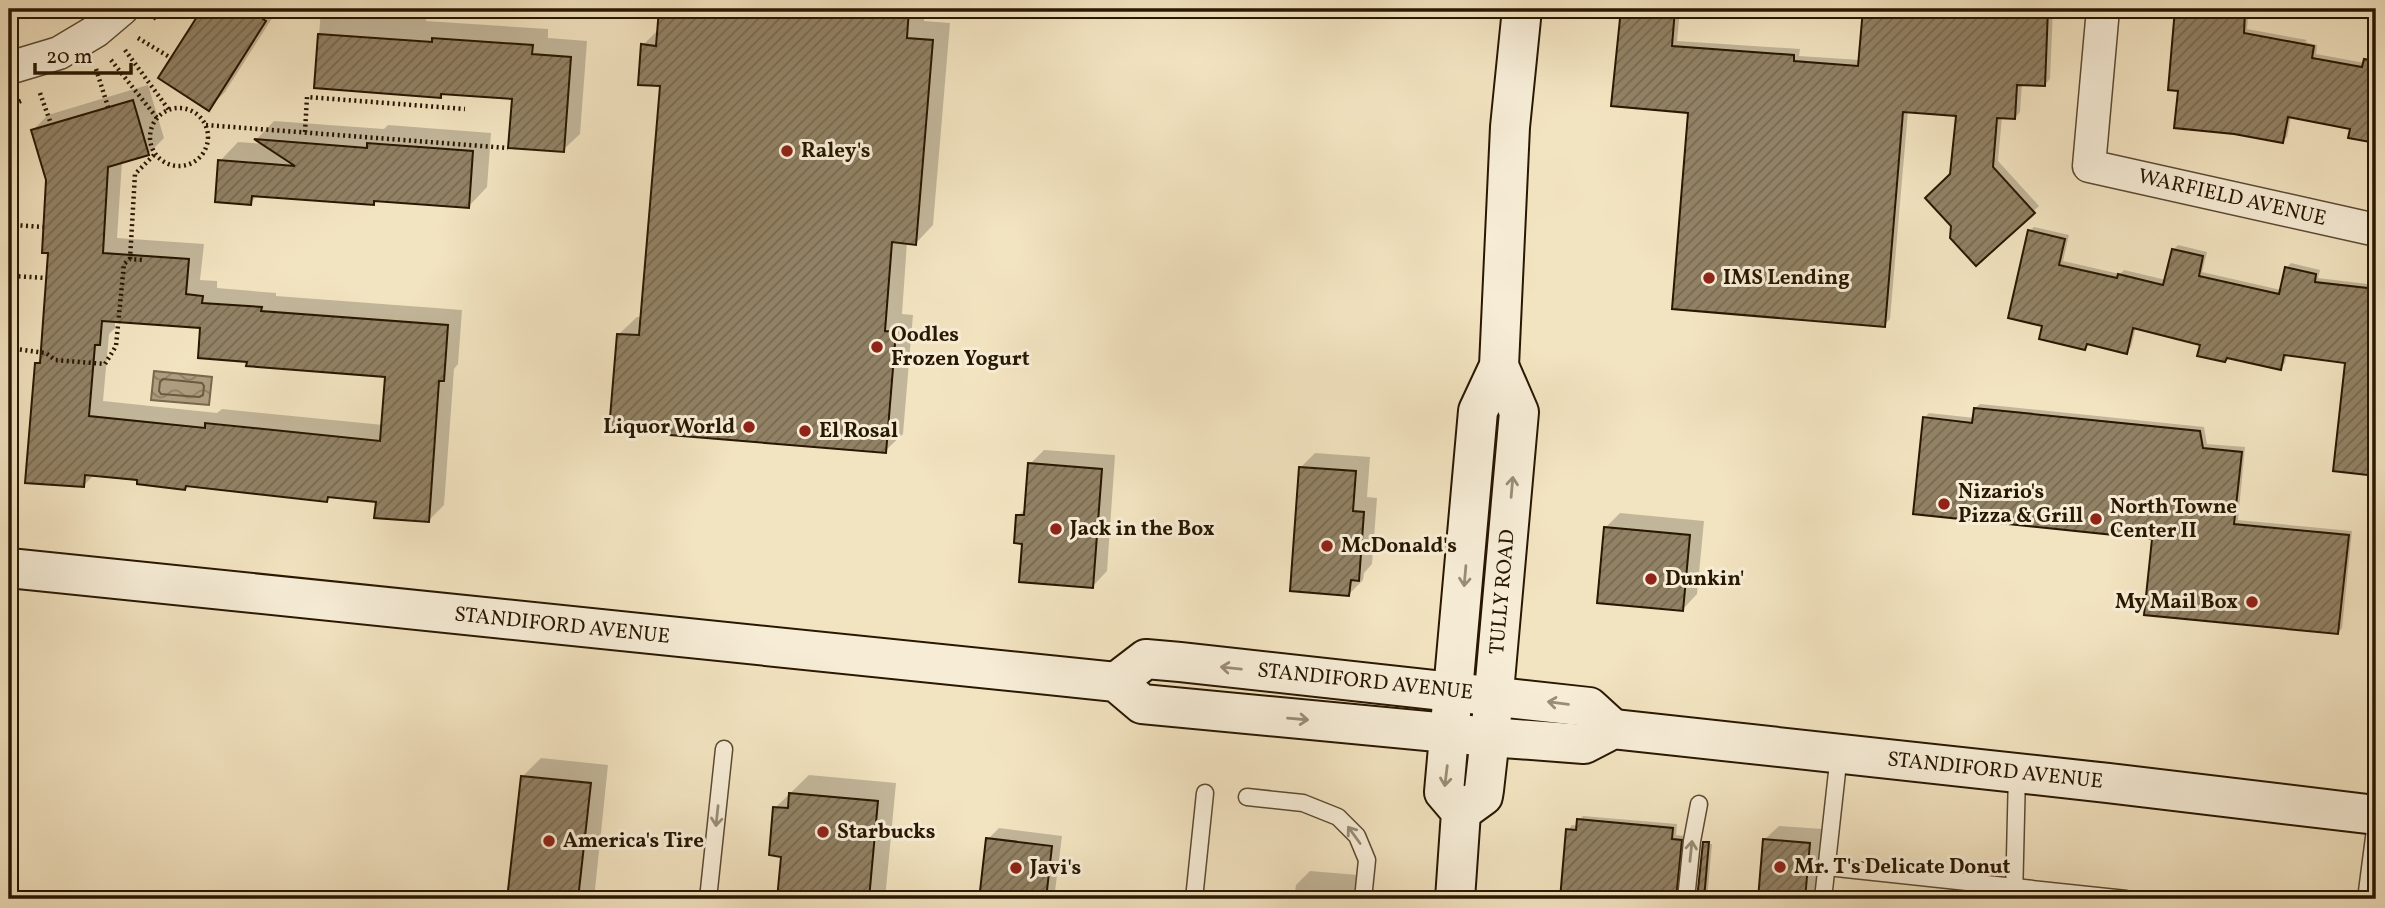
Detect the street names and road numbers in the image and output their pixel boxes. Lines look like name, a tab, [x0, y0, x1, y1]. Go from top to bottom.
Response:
street label: WARFIELD AVENUE	[2135, 162, 2329, 234]
street label: TULLY ROAD	[1483, 528, 1523, 656]
street label: STANDIFORD AVENUE	[453, 600, 671, 652]
street label: STANDIFORD AVENUE	[1256, 656, 1474, 708]
street label: STANDIFORD AVENUE	[1886, 745, 2104, 797]

